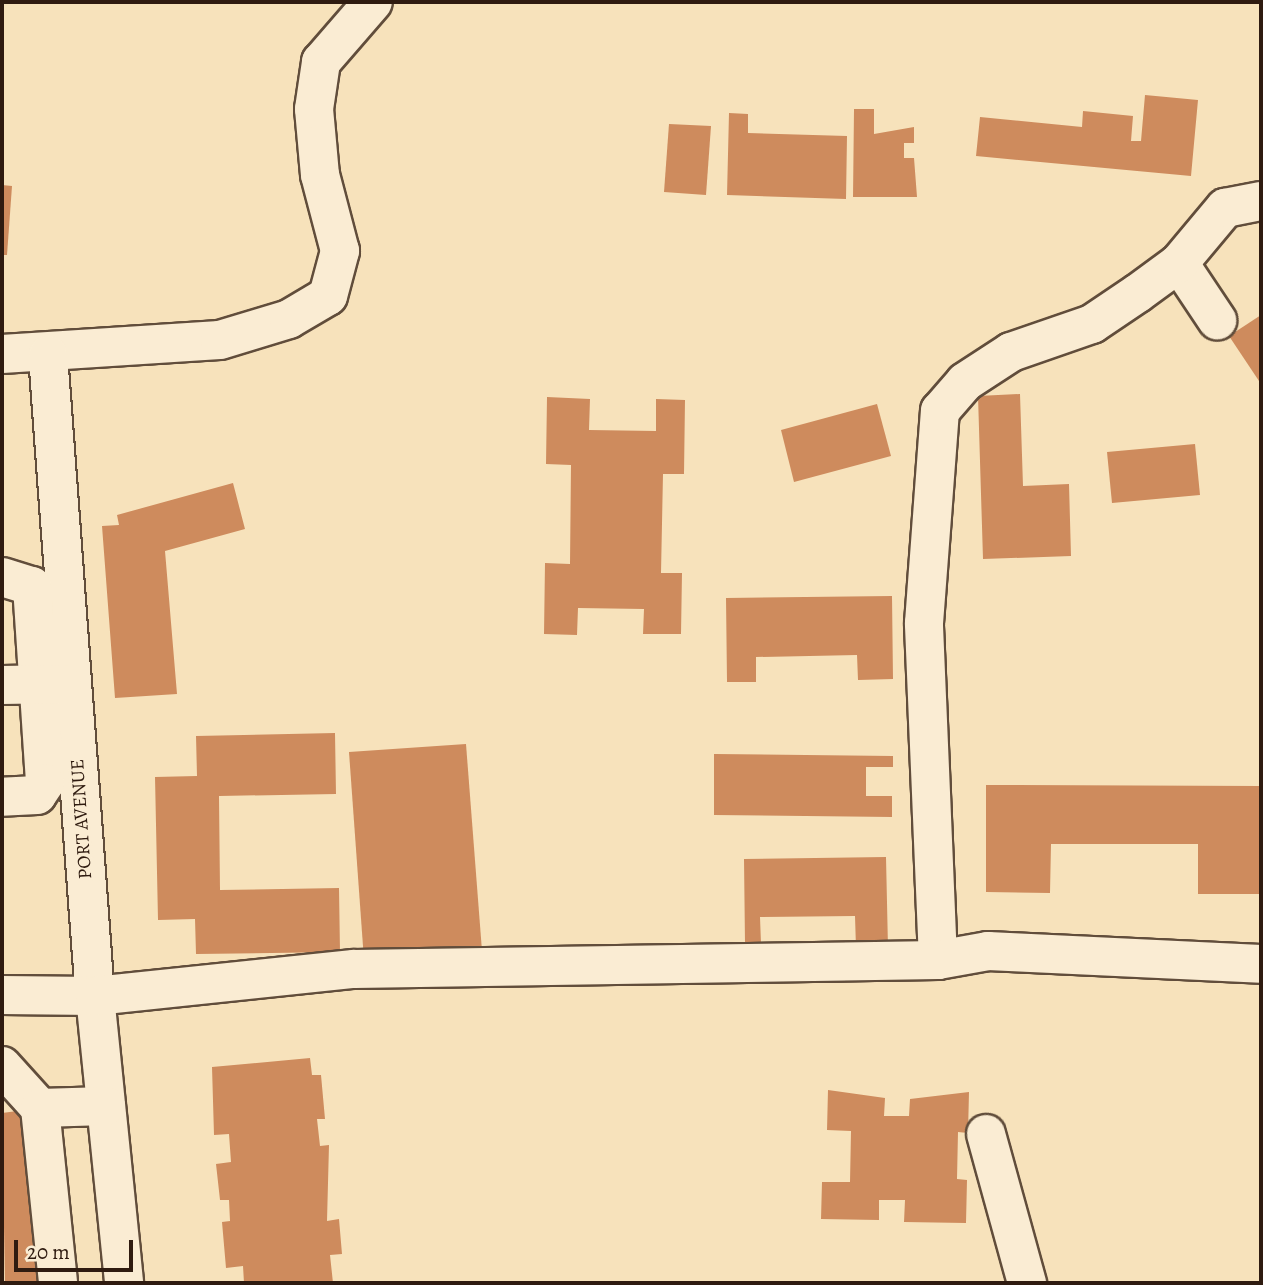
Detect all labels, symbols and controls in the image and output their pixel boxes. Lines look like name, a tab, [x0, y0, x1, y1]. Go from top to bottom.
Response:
street label: PORT AVENUE	[66, 758, 98, 880]
scale bar	[18, 1226, 136, 1270]
text: 20 m	[27, 1238, 70, 1266]

